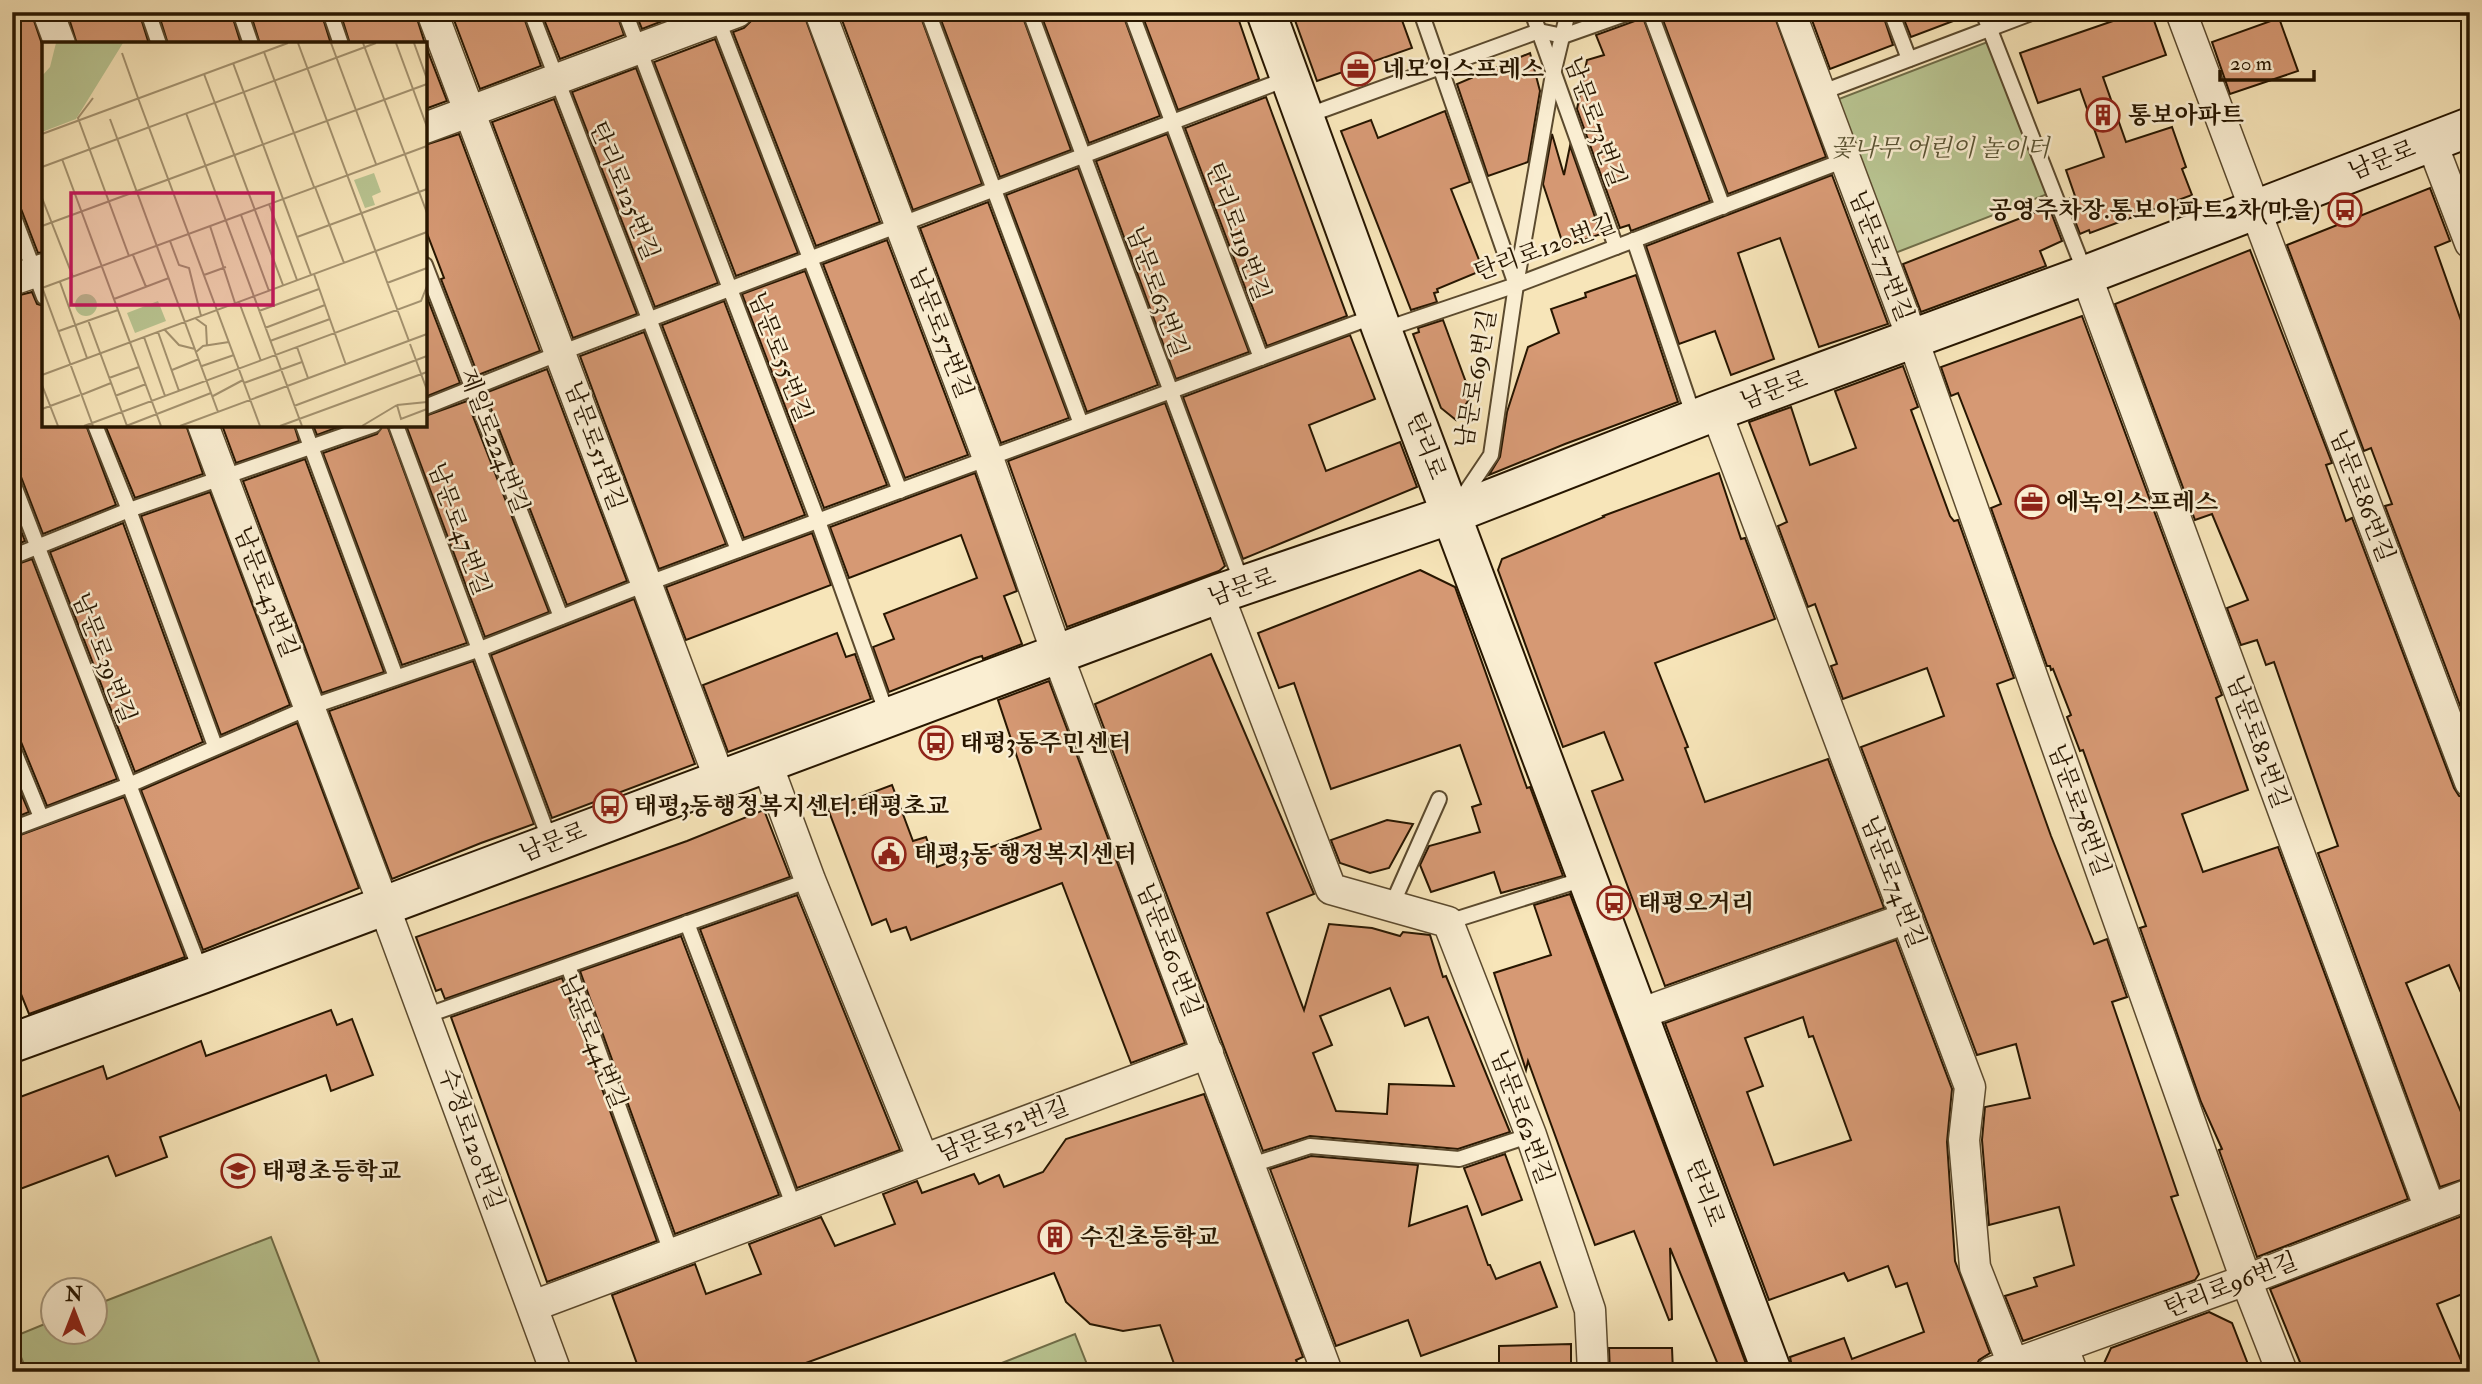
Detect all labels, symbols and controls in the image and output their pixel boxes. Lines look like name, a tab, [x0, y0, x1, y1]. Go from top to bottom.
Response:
scale bar	[2220, 38, 2314, 82]
inset map	[42, 42, 427, 427]
office icon: 네모익스프레스	[1339, 50, 1377, 88]
text: 20 m	[2230, 50, 2272, 77]
street label: 남문로73번길	[1557, 53, 1633, 191]
place label: 네모익스프레스	[1382, 54, 1544, 85]
building icon: 통보아파트	[2084, 96, 2122, 134]
place label: 통보아파트	[2128, 100, 2244, 131]
street label: 탄리로125번길	[582, 117, 666, 265]
park label: 꽃나무 어린이 놀이터	[1831, 133, 2051, 164]
street label: 남문로	[2344, 133, 2420, 187]
street label: 탄리로119번길	[1199, 158, 1277, 306]
street label: 남문로77번길	[1842, 186, 1920, 326]
bus stop icon: 공영주차장.통보아파트2차(마을)	[2326, 191, 2364, 229]
place label: 공영주차장.통보아파트2차(마을)	[1989, 195, 2320, 226]
street label: 탄리로120번길	[1470, 208, 1620, 288]
street label: 남문로63번길	[1119, 222, 1195, 362]
street label: 남문로57번길	[902, 263, 980, 403]
street label: 남문로55번길	[741, 287, 819, 427]
street label: 남문로69번길	[1449, 307, 1503, 451]
street label: 제일로224번길	[452, 364, 536, 518]
street label: 남문로	[1736, 364, 1812, 416]
street label: 남문로51번길	[557, 377, 633, 515]
street label: 탄리로	[1399, 408, 1453, 484]
street label: 남문로86번길	[2323, 425, 2401, 567]
street label: 남문로47번길	[421, 458, 497, 600]
office icon: 에녹익스프레스	[2013, 483, 2051, 521]
place label: 에녹익스프레스	[2056, 487, 2218, 518]
street label: 남문로43번길	[227, 522, 305, 662]
street label: 남문로	[1204, 561, 1280, 613]
street label: 남문로39번길	[65, 588, 143, 728]
street label: 남문로82번길	[2220, 671, 2296, 813]
bus stop icon: 태평3동주민센터	[917, 724, 955, 762]
place label: 태평3동주민센터	[960, 728, 1132, 759]
street label: 남문로78번길	[2041, 740, 2117, 880]
bus stop icon: 태평3동행정복지센터.태평초교	[591, 787, 629, 825]
place label: 태평3동행정복지센터.태평초교	[634, 791, 949, 822]
street label: 남문로74번길	[1854, 811, 1932, 953]
street label: 남문로	[515, 815, 591, 869]
public building icon: 태평3동 행정복지센터	[870, 835, 908, 873]
place label: 태평3동 행정복지센터	[914, 839, 1137, 870]
street label: 남문로60번길	[1129, 879, 1209, 1021]
bus stop icon: 태평오거리	[1595, 884, 1633, 922]
place label: 태평오거리	[1638, 888, 1754, 919]
street label: 남문로44번길	[552, 970, 634, 1114]
street label: 남문로62번길	[1483, 1046, 1561, 1188]
street label: 수정로120번길	[431, 1064, 511, 1214]
street label: 남문로52번길	[933, 1091, 1073, 1169]
school or university icon: 태평초등학교	[219, 1152, 257, 1190]
street label: 탄리로	[1679, 1155, 1731, 1231]
place label: 태평초등학교	[262, 1156, 401, 1187]
building icon: 수진초등학교	[1036, 1218, 1074, 1256]
place label: 수진초등학교	[1080, 1222, 1219, 1253]
street label: 탄리로96번길	[2160, 1245, 2302, 1325]
north arrow	[38, 1276, 108, 1346]
text: N	[64, 1283, 83, 1307]

